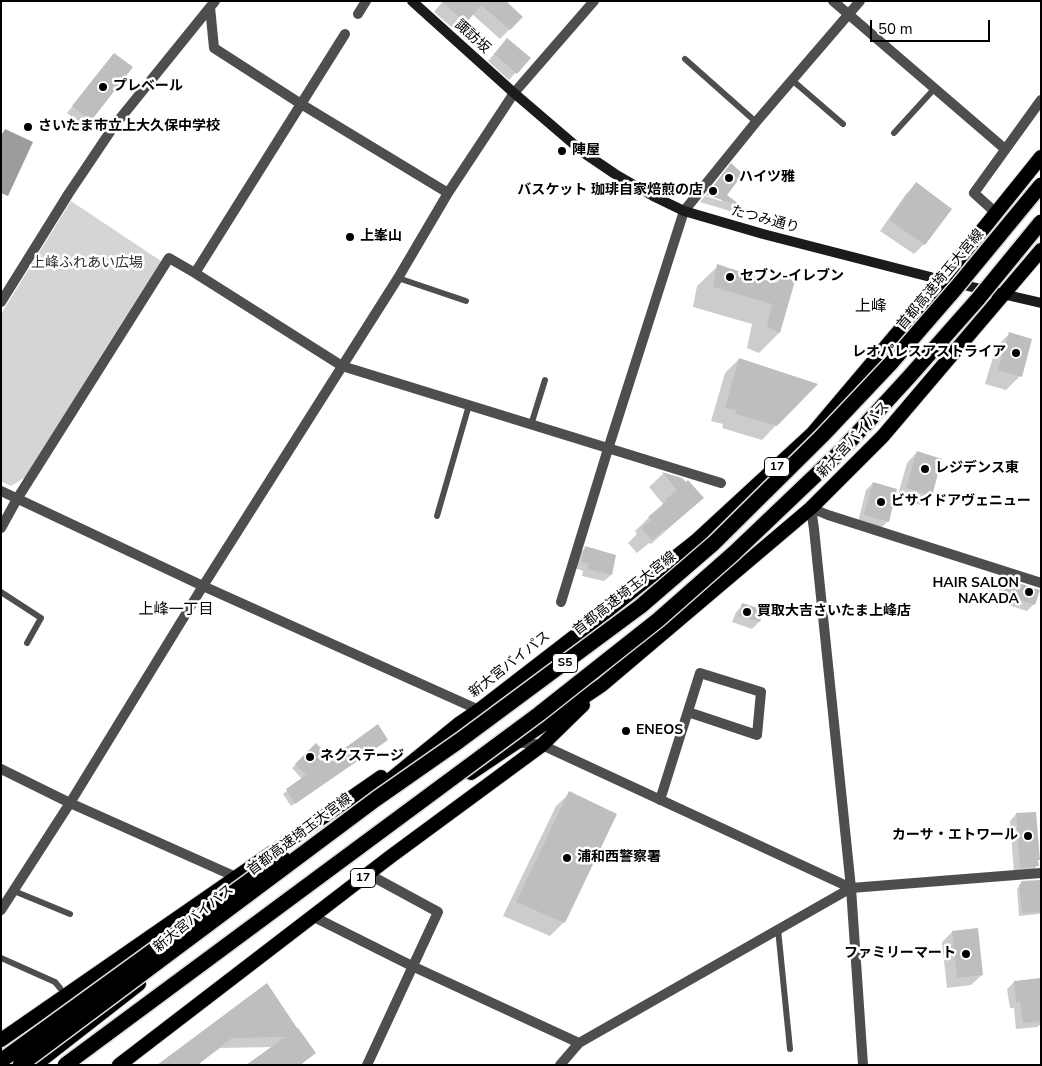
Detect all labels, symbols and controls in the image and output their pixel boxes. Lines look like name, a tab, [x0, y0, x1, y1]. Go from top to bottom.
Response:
scale bar	[872, 10, 992, 42]
street label: 諏訪坂	[451, 17, 493, 57]
text: 50 m	[878, 19, 913, 39]
place label: プレベール	[113, 79, 183, 95]
marker: プレベール	[97, 81, 109, 93]
place label: さいたま市立上大久保中学校	[38, 119, 220, 135]
marker: さいたま市立上大久保中学校	[22, 121, 34, 133]
place label: 陣屋	[572, 143, 600, 159]
marker: 陣屋	[556, 145, 568, 157]
place label: ハイツ雅	[739, 170, 795, 186]
marker: ハイツ雅	[723, 172, 735, 184]
place label: バスケット 珈琲自家焙煎の店	[517, 183, 703, 199]
marker: バスケット 珈琲自家焙煎の店	[707, 185, 719, 197]
street label: たつみ通り	[729, 203, 801, 237]
street label: 首都高速埼玉大宮線	[894, 226, 988, 334]
place label: 上峯山	[360, 229, 402, 245]
marker: 上峯山	[344, 231, 356, 243]
park label: 上峰ふれあい広場	[31, 256, 143, 272]
place label: セブン-イレブン	[740, 269, 844, 285]
marker: セブン-イレブン	[724, 271, 736, 283]
district label: 上峰	[855, 297, 887, 317]
place label: レオパレスアストライア	[852, 345, 1006, 361]
marker: レオパレスアストライア	[1010, 347, 1022, 359]
street label: 新大宮バイパス	[814, 398, 894, 482]
road number: 17	[764, 458, 790, 477]
place label: レジデンス東	[935, 461, 1019, 477]
marker: レジデンス東	[919, 463, 931, 475]
place label: ビサイドアヴェニュー	[891, 494, 1031, 510]
marker: ビサイドアヴェニュー	[875, 496, 887, 508]
street label: 首都高速埼玉大宮線	[570, 549, 680, 639]
place label: HAIR SALON NAKADA	[932, 576, 1019, 608]
marker: HAIR SALON NAKADA	[1023, 586, 1035, 598]
district label: 上峰一丁目	[139, 601, 213, 619]
place label: 買取大吉さいたま上峰店	[757, 604, 911, 620]
marker: 買取大吉さいたま上峰店	[741, 606, 753, 618]
street label: 新大宮バイパス	[466, 628, 554, 702]
road number: S5	[552, 654, 578, 672]
place label: ENEOS	[636, 723, 683, 739]
marker: ENEOS	[620, 725, 632, 737]
place label: ネクステージ	[320, 749, 404, 765]
marker: ネクステージ	[304, 751, 316, 763]
street label: 首都高速埼玉大宮線	[245, 790, 355, 880]
place label: カーサ・エトワール	[892, 828, 1018, 844]
marker: カーサ・エトワール	[1022, 830, 1034, 842]
place label: 浦和西警察署	[577, 850, 661, 866]
marker: 浦和西警察署	[561, 852, 573, 864]
road number: 17	[350, 868, 376, 888]
street label: 新大宮バイパス	[151, 882, 237, 956]
place label: ファミリーマート	[844, 946, 956, 962]
marker: ファミリーマート	[960, 948, 972, 960]

